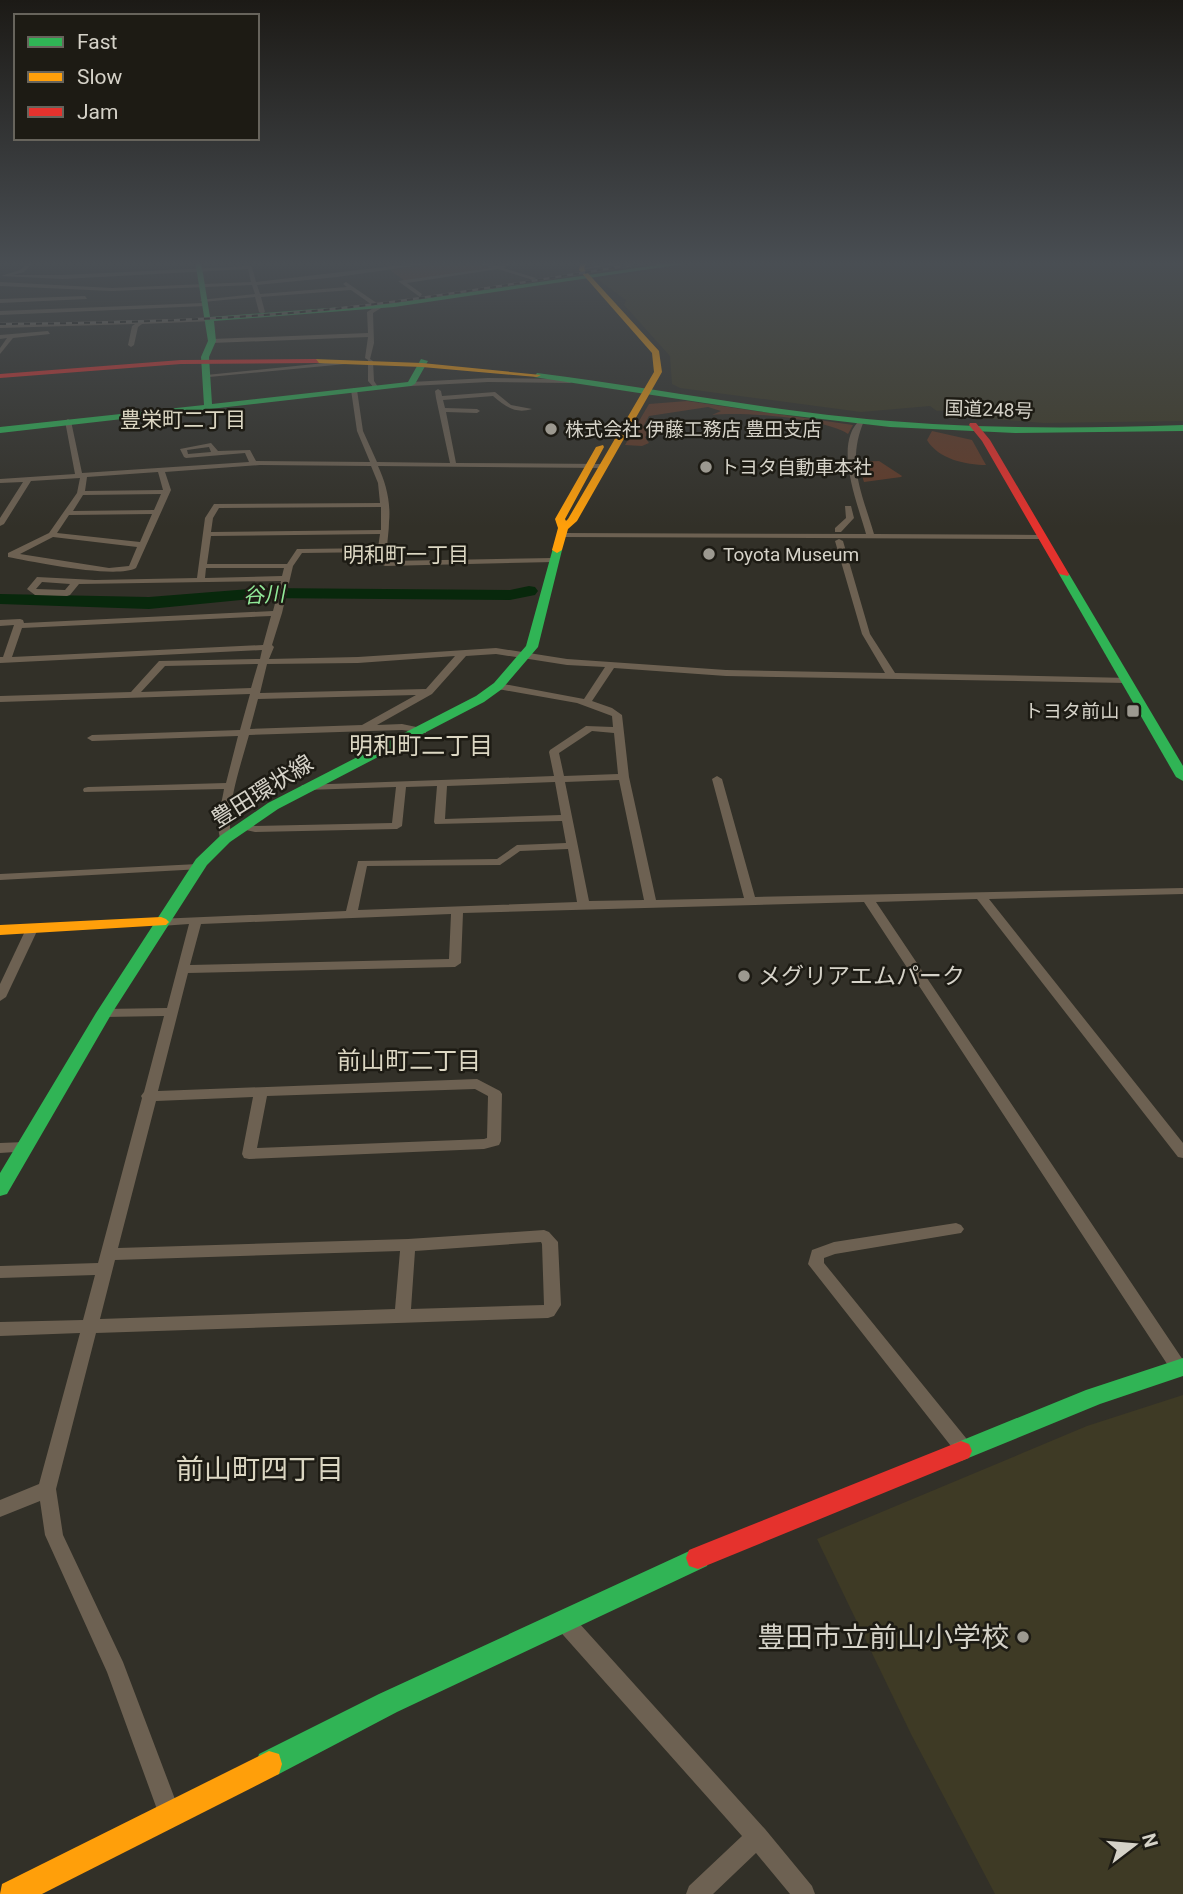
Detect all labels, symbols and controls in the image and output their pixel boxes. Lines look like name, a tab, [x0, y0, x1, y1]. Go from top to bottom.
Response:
legend	[14, 14, 259, 140]
text: Fast	[77, 30, 118, 54]
text: Slow	[77, 65, 123, 89]
text: Jam	[77, 100, 118, 124]
street label: 国道248号	[944, 396, 1034, 423]
district label: 豊栄町二丁目	[120, 408, 246, 432]
place label: 株式会社 伊藤工務店 豊田支店	[565, 418, 821, 441]
marker: 株式会社 伊藤工務店 豊田支店	[543, 421, 559, 437]
place label: トヨタ自動車本社	[720, 456, 872, 479]
marker: トヨタ自動車本社	[698, 459, 714, 475]
district label: 明和町一丁目	[343, 543, 469, 567]
place label: Toyota Museum	[723, 543, 859, 566]
marker: Toyota Museum	[701, 546, 717, 562]
water label: 谷川	[242, 582, 288, 608]
place label: トヨタ前山	[1024, 700, 1119, 723]
marker: トヨタ前山	[1125, 703, 1141, 719]
district label: 明和町二丁目	[349, 732, 493, 760]
street label: 豊田環状線	[206, 750, 318, 833]
place label: メグリアエムパーク	[758, 963, 965, 990]
marker: メグリアエムパーク	[736, 968, 752, 984]
district label: 前山町二丁目	[337, 1047, 481, 1075]
district label: 前山町四丁目	[176, 1453, 344, 1486]
place label: 豊田市立前山小学校	[757, 1621, 1009, 1654]
marker: 豊田市立前山小学校	[1015, 1629, 1031, 1645]
north arrow	[1099, 1810, 1169, 1880]
text: N	[1137, 1831, 1163, 1850]

